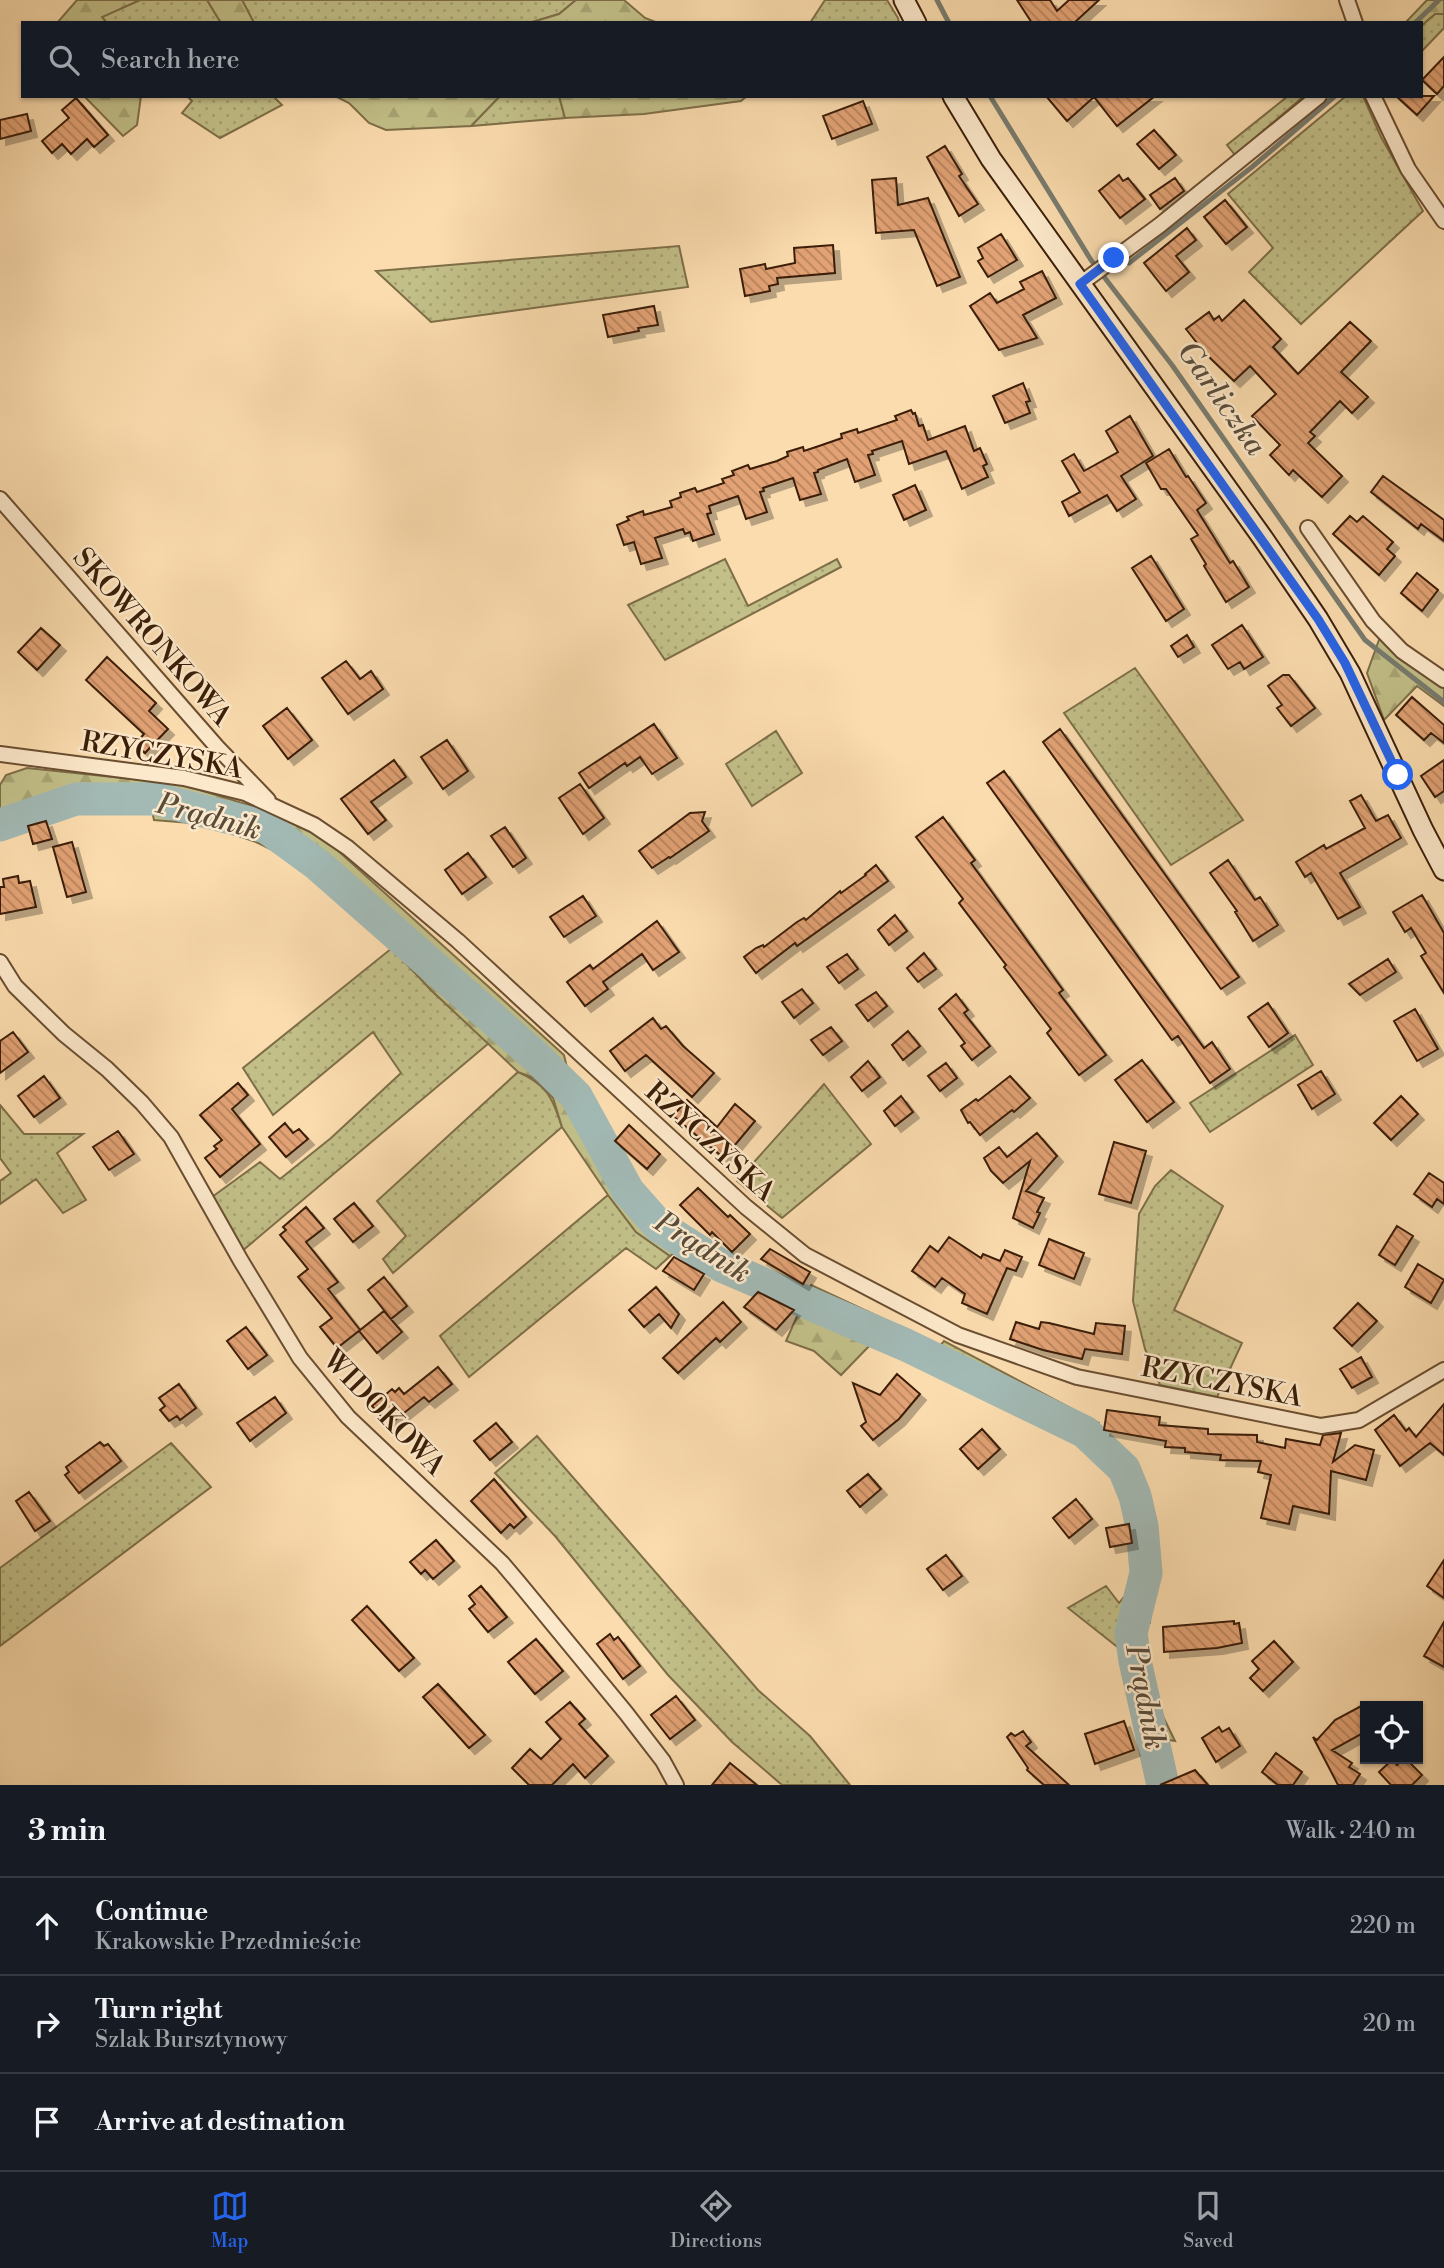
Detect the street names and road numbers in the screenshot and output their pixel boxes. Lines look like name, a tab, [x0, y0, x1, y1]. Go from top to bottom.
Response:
street label: SKOWRONKOWA	[65, 541, 239, 734]
street label: RZYCZYSKA	[78, 724, 246, 787]
street label: RZYCZYSKA	[637, 1074, 783, 1210]
street label: WIDOKOWA	[314, 1342, 453, 1484]
street label: RZYCZYSKA	[1138, 1350, 1306, 1415]

